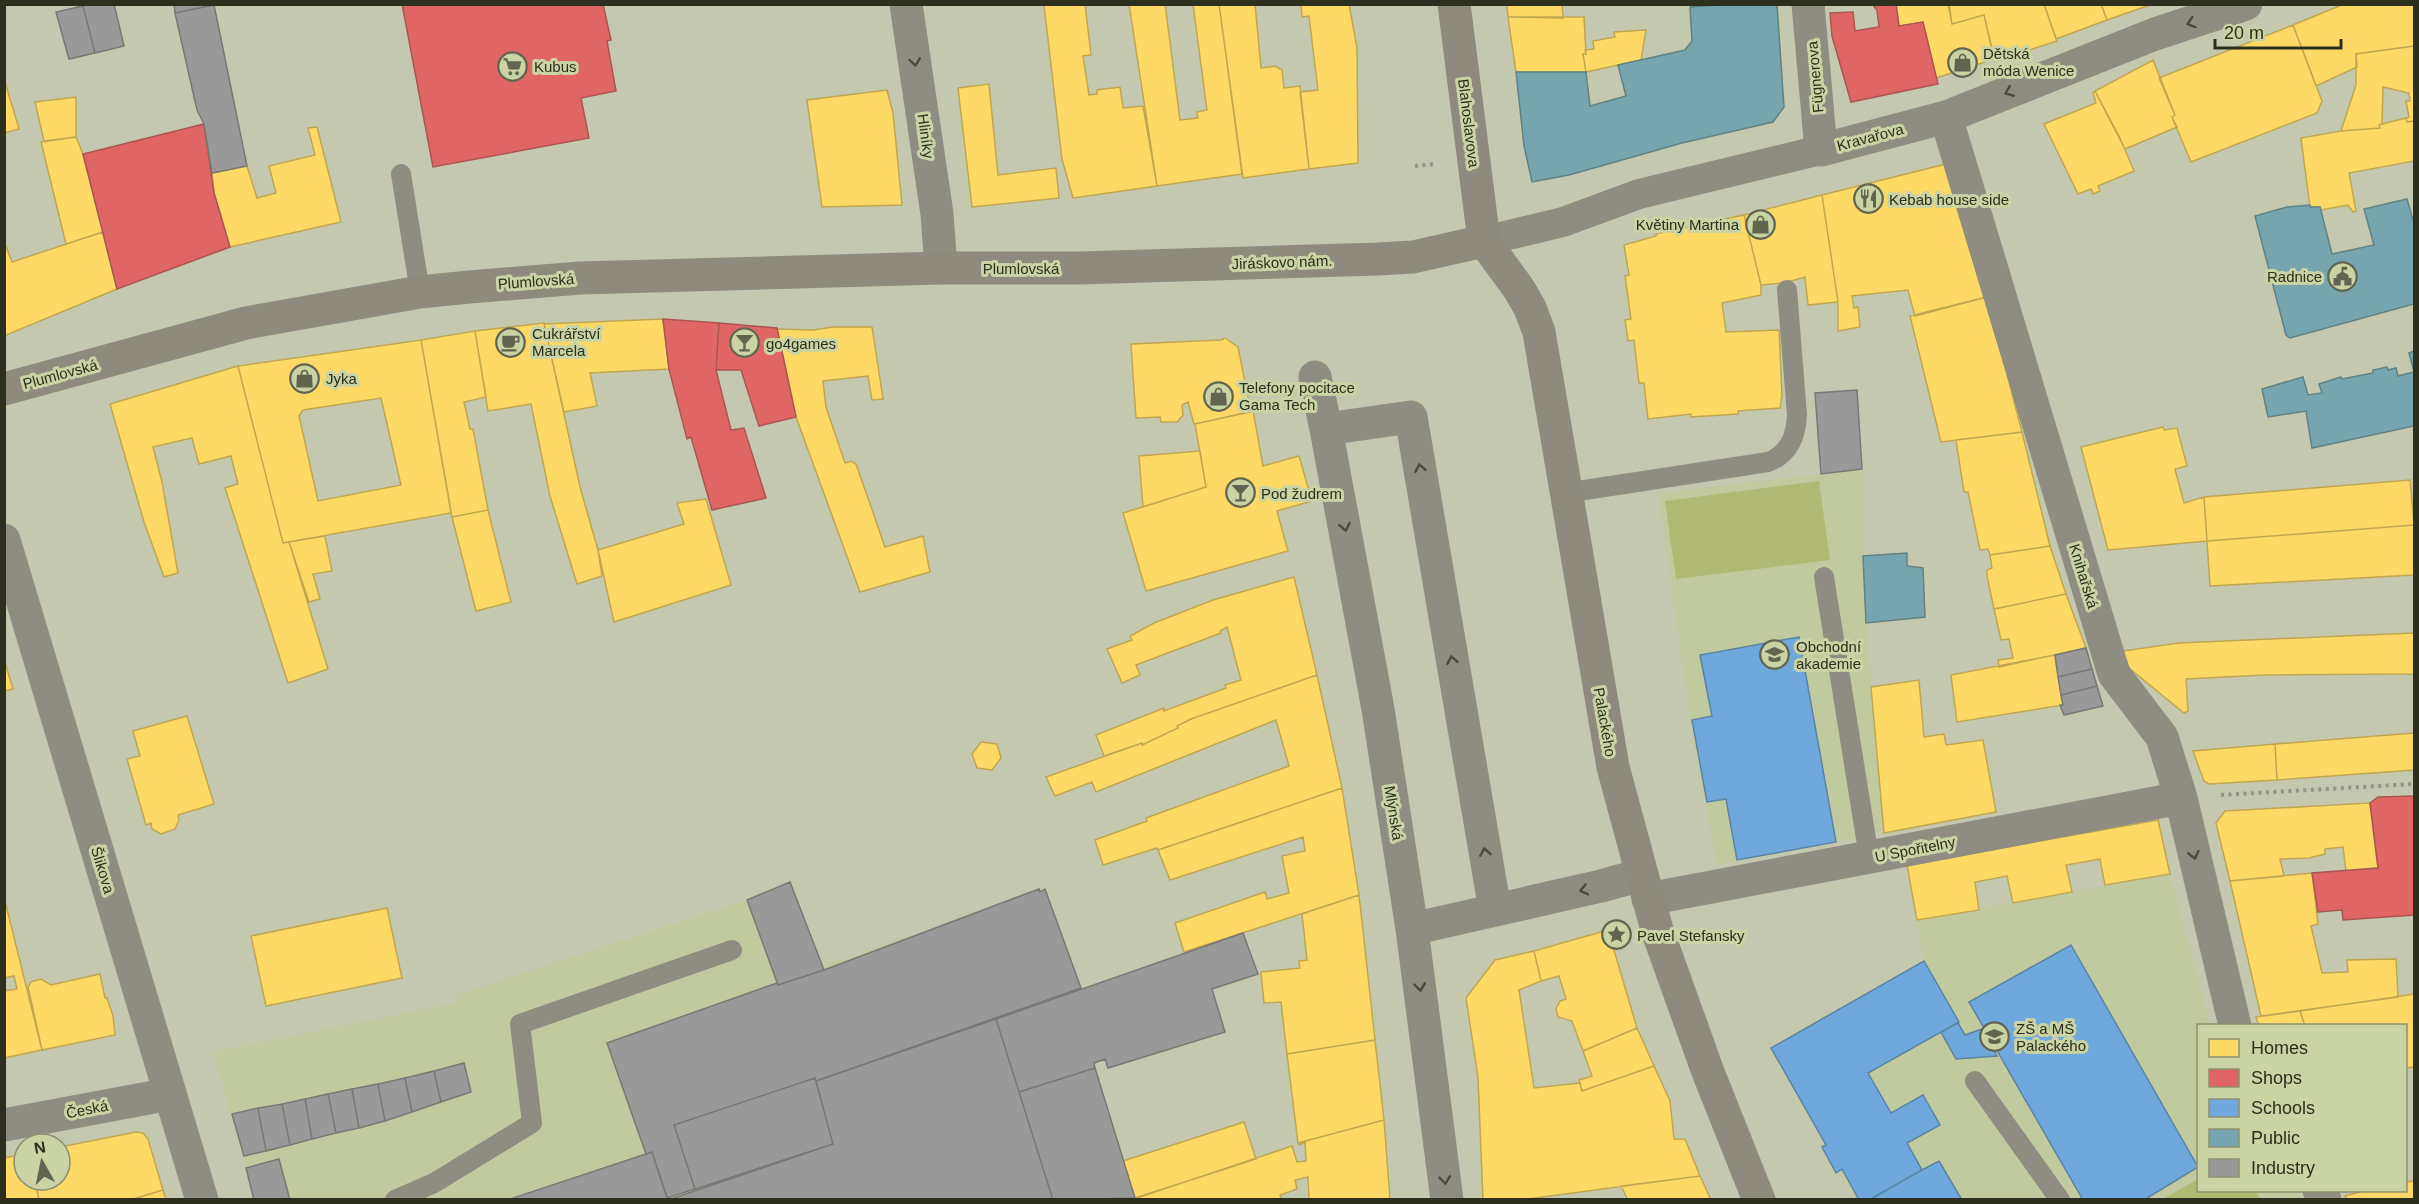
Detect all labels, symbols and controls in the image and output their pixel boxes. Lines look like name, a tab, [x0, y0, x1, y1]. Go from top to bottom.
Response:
scale bar	[2215, 12, 2341, 50]
one-way arrow	[2186, 15, 2197, 28]
text: 20 m	[2224, 23, 2264, 43]
street label: Fügnerova	[1803, 40, 1827, 113]
place label: Dětská móda Wenice	[1983, 45, 2074, 79]
shop icon: Dětská móda Wenice	[1946, 46, 1978, 78]
supermarket icon: Kubus	[497, 50, 529, 82]
place label: Kubus	[534, 58, 577, 75]
one-way arrow	[908, 58, 920, 67]
street label: Blahoslavova	[1455, 78, 1483, 169]
one-way arrow	[2004, 85, 2015, 97]
street label: Hliníky	[914, 113, 938, 160]
street label: Kravařova	[1835, 120, 1906, 154]
restaurant icon: Kebab house side	[1852, 183, 1884, 215]
place label: Kebab house side	[1889, 191, 2009, 208]
shop icon: Květiny Martina	[1744, 208, 1776, 240]
place label: Květiny Martina	[1636, 216, 1740, 233]
street label: Jiráskovo nám.	[1231, 252, 1333, 272]
street label: Plumlovská	[983, 260, 1060, 277]
public building icon: Radnice	[2327, 260, 2359, 292]
place label: Radnice	[2267, 268, 2322, 285]
street label: Plumlovská	[497, 270, 575, 292]
place label: Cukrářství Marcela	[532, 325, 601, 359]
cafe icon: Cukrářství Marcela	[495, 326, 527, 358]
bar icon: go4games	[729, 327, 761, 359]
place label: go4games	[766, 335, 836, 352]
street label: Plumlovská	[21, 356, 100, 392]
shop icon: Jyka	[289, 362, 321, 394]
place label: Jyka	[326, 370, 358, 387]
place label: Telefony pocitace Gama Tech	[1239, 379, 1355, 413]
shop icon: Telefony pocitace Gama Tech	[1202, 380, 1234, 412]
one-way arrow	[1414, 463, 1426, 473]
bar icon: Pod žudrem	[1224, 477, 1256, 509]
place label: Pod žudrem	[1261, 485, 1342, 502]
one-way arrow	[1338, 522, 1351, 532]
street label: Knihařská	[2066, 542, 2102, 611]
place label: Obchodní akademie	[1796, 638, 1862, 672]
school or university icon: Obchodní akademie	[1759, 639, 1791, 671]
one-way arrow	[1447, 656, 1459, 665]
street label: Palackého	[1591, 686, 1619, 758]
street label: Mlýnská	[1381, 785, 1407, 842]
street label: U Spořitelny	[1873, 833, 1957, 865]
street label: Šlikova	[88, 844, 118, 896]
one-way arrow	[1480, 848, 1492, 857]
one-way arrow	[2187, 850, 2200, 860]
one-way arrow	[1580, 883, 1590, 896]
place icon: Pavel Stefansky	[1600, 919, 1632, 951]
place label: Pavel Stefansky	[1637, 927, 1745, 944]
one-way arrow	[1413, 982, 1425, 991]
place label: ZŠ a MŠ Palackého	[2016, 1020, 2086, 1054]
school or university icon: ZŠ a MŠ Palackého	[1979, 1021, 2011, 1053]
legend	[2197, 1024, 2407, 1192]
text: Homes	[2251, 1038, 2308, 1058]
text: Shops	[2251, 1068, 2302, 1088]
street label: Česká	[65, 1096, 110, 1121]
text: Schools	[2251, 1098, 2315, 1118]
text: Public	[2251, 1128, 2300, 1148]
north arrow	[12, 1132, 72, 1192]
text: N	[33, 1138, 47, 1157]
text: Industry	[2251, 1158, 2315, 1178]
one-way arrow	[1438, 1176, 1451, 1185]

